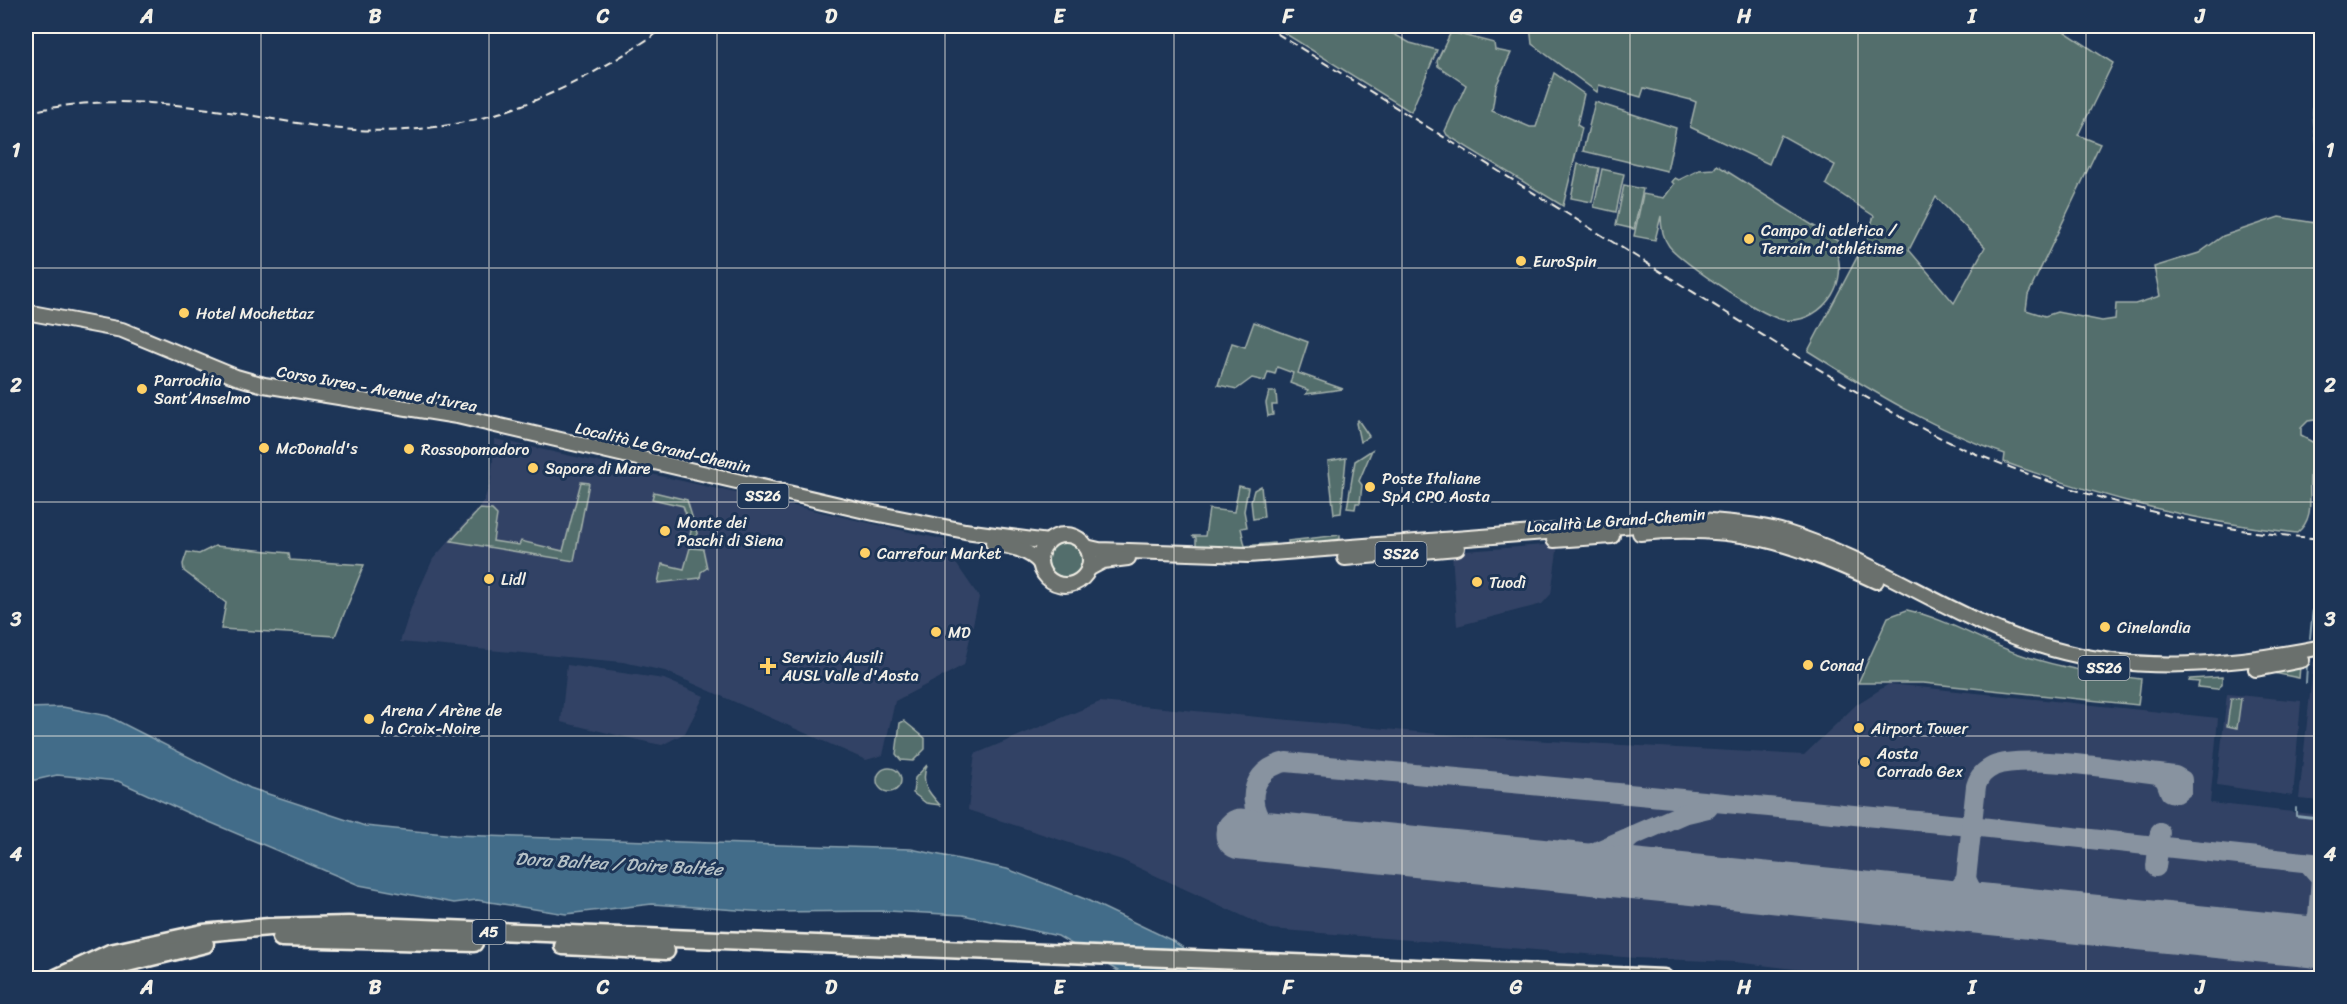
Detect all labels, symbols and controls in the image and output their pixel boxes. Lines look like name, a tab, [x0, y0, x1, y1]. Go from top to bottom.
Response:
text: A	[139, 0, 154, 34]
text: B	[369, 0, 382, 34]
text: C	[596, 0, 610, 34]
text: D	[825, 0, 838, 34]
text: E	[1053, 0, 1066, 34]
text: F	[1282, 0, 1295, 34]
text: G	[1509, 0, 1523, 34]
text: H	[1736, 0, 1752, 34]
text: I	[1967, 0, 1978, 34]
text: J	[2194, 0, 2206, 34]
text: 1	[12, 133, 21, 168]
text: 1	[2326, 133, 2335, 168]
place label: Campo di atletica / Terrain d'athlétisme	[1761, 216, 1904, 263]
marker: Campo di atletica / Terrain d'athlétisme	[1742, 232, 1756, 246]
place label: EuroSpin	[1533, 247, 1597, 276]
marker: EuroSpin	[1514, 254, 1528, 268]
place label: Hotel Mochettaz	[196, 299, 315, 328]
marker: Hotel Mochettaz	[177, 306, 191, 320]
street label: Corso Ivrea - Avenue d'Ivrea	[274, 357, 480, 421]
place label: Parrochia Sant’Anselmo	[154, 366, 251, 413]
text: 2	[9, 368, 22, 403]
text: 2	[2323, 368, 2336, 403]
marker: Parrochia Sant’Anselmo	[135, 382, 149, 396]
street label: Località Le Grand-Chemin	[572, 413, 754, 482]
place label: McDonald's	[276, 434, 358, 463]
place label: Rossopomodoro	[421, 435, 530, 464]
marker: McDonald's	[257, 441, 271, 455]
marker: Rossopomodoro	[402, 442, 416, 456]
place label: Sapore di Mare	[545, 454, 651, 483]
marker: Sapore di Mare	[526, 461, 540, 475]
place label: Poste Italiane SpA CPO Aosta	[1382, 464, 1491, 511]
marker: Poste Italiane SpA CPO Aosta	[1363, 480, 1377, 494]
road number: SS26	[738, 484, 789, 508]
street label: Località Le Grand-Chemin	[1526, 500, 1707, 541]
place label: Monte dei Paschi di Siena	[677, 508, 783, 555]
marker: Monte dei Paschi di Siena	[658, 524, 672, 538]
place label: Carrefour Market	[877, 539, 1001, 568]
road number: SS26	[1376, 542, 1426, 566]
marker: Carrefour Market	[858, 546, 872, 560]
place label: Lidl	[501, 565, 526, 594]
place label: Tuodì	[1489, 568, 1527, 597]
marker: Lidl	[482, 572, 496, 586]
marker: Tuodì	[1470, 575, 1484, 589]
text: 3	[10, 602, 22, 637]
text: 3	[2324, 602, 2336, 637]
place label: Cinelandia	[2117, 613, 2191, 642]
place label: MD	[948, 618, 971, 647]
marker: Cinelandia	[2098, 620, 2112, 634]
marker: MD	[929, 625, 943, 639]
place label: Servizio Ausili AUSL Valle d'Aosta	[781, 643, 919, 690]
place label: Conad	[1820, 651, 1865, 680]
road number: SS26	[2078, 656, 2130, 680]
marker: Servizio Ausili AUSL Valle d'Aosta	[759, 657, 777, 675]
marker: Conad	[1801, 658, 1815, 672]
place label: Arena / Arène de la Croix-Noire	[380, 696, 502, 743]
marker: Arena / Arène de la Croix-Noire	[362, 712, 376, 726]
place label: Airport Tower	[1870, 714, 1969, 743]
marker: Airport Tower	[1852, 721, 1866, 735]
place label: Aosta Corrado Gex	[1876, 739, 1964, 786]
marker: Aosta Corrado Gex	[1858, 755, 1872, 769]
text: 4	[9, 837, 23, 872]
text: 4	[2323, 837, 2337, 872]
water label: Dora Baltea / Doire Baltée	[514, 843, 725, 886]
road number: A5	[472, 920, 506, 944]
text: A	[139, 970, 154, 1004]
text: B	[369, 970, 382, 1004]
text: C	[596, 970, 610, 1004]
text: D	[825, 970, 838, 1004]
text: E	[1053, 970, 1066, 1004]
text: F	[1282, 970, 1295, 1004]
text: G	[1509, 970, 1523, 1004]
text: H	[1736, 970, 1752, 1004]
text: I	[1967, 970, 1978, 1004]
text: J	[2194, 970, 2206, 1004]

